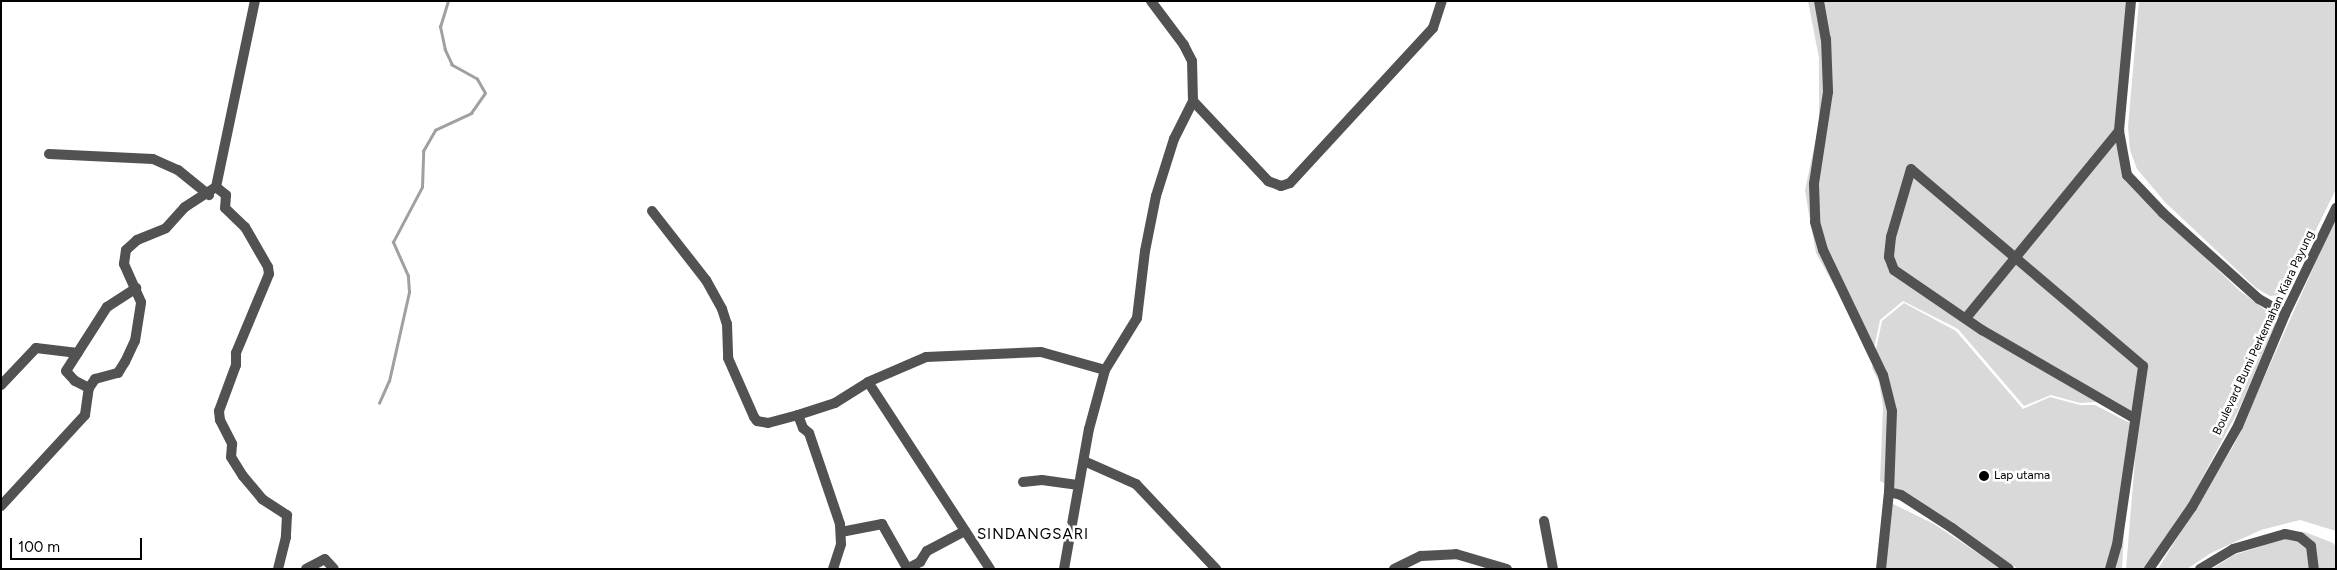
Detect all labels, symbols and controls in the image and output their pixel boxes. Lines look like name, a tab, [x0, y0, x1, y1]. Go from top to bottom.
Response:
street label: Boulevard Bumi Perkemahan Kiara Payung	[2210, 229, 2318, 437]
place label: Lap utama	[1994, 469, 2050, 483]
marker: Lap utama	[1978, 470, 1990, 482]
district label: SINDANGSARI	[976, 526, 1090, 544]
scale bar	[12, 528, 145, 560]
text: 100 m	[18, 538, 60, 556]

